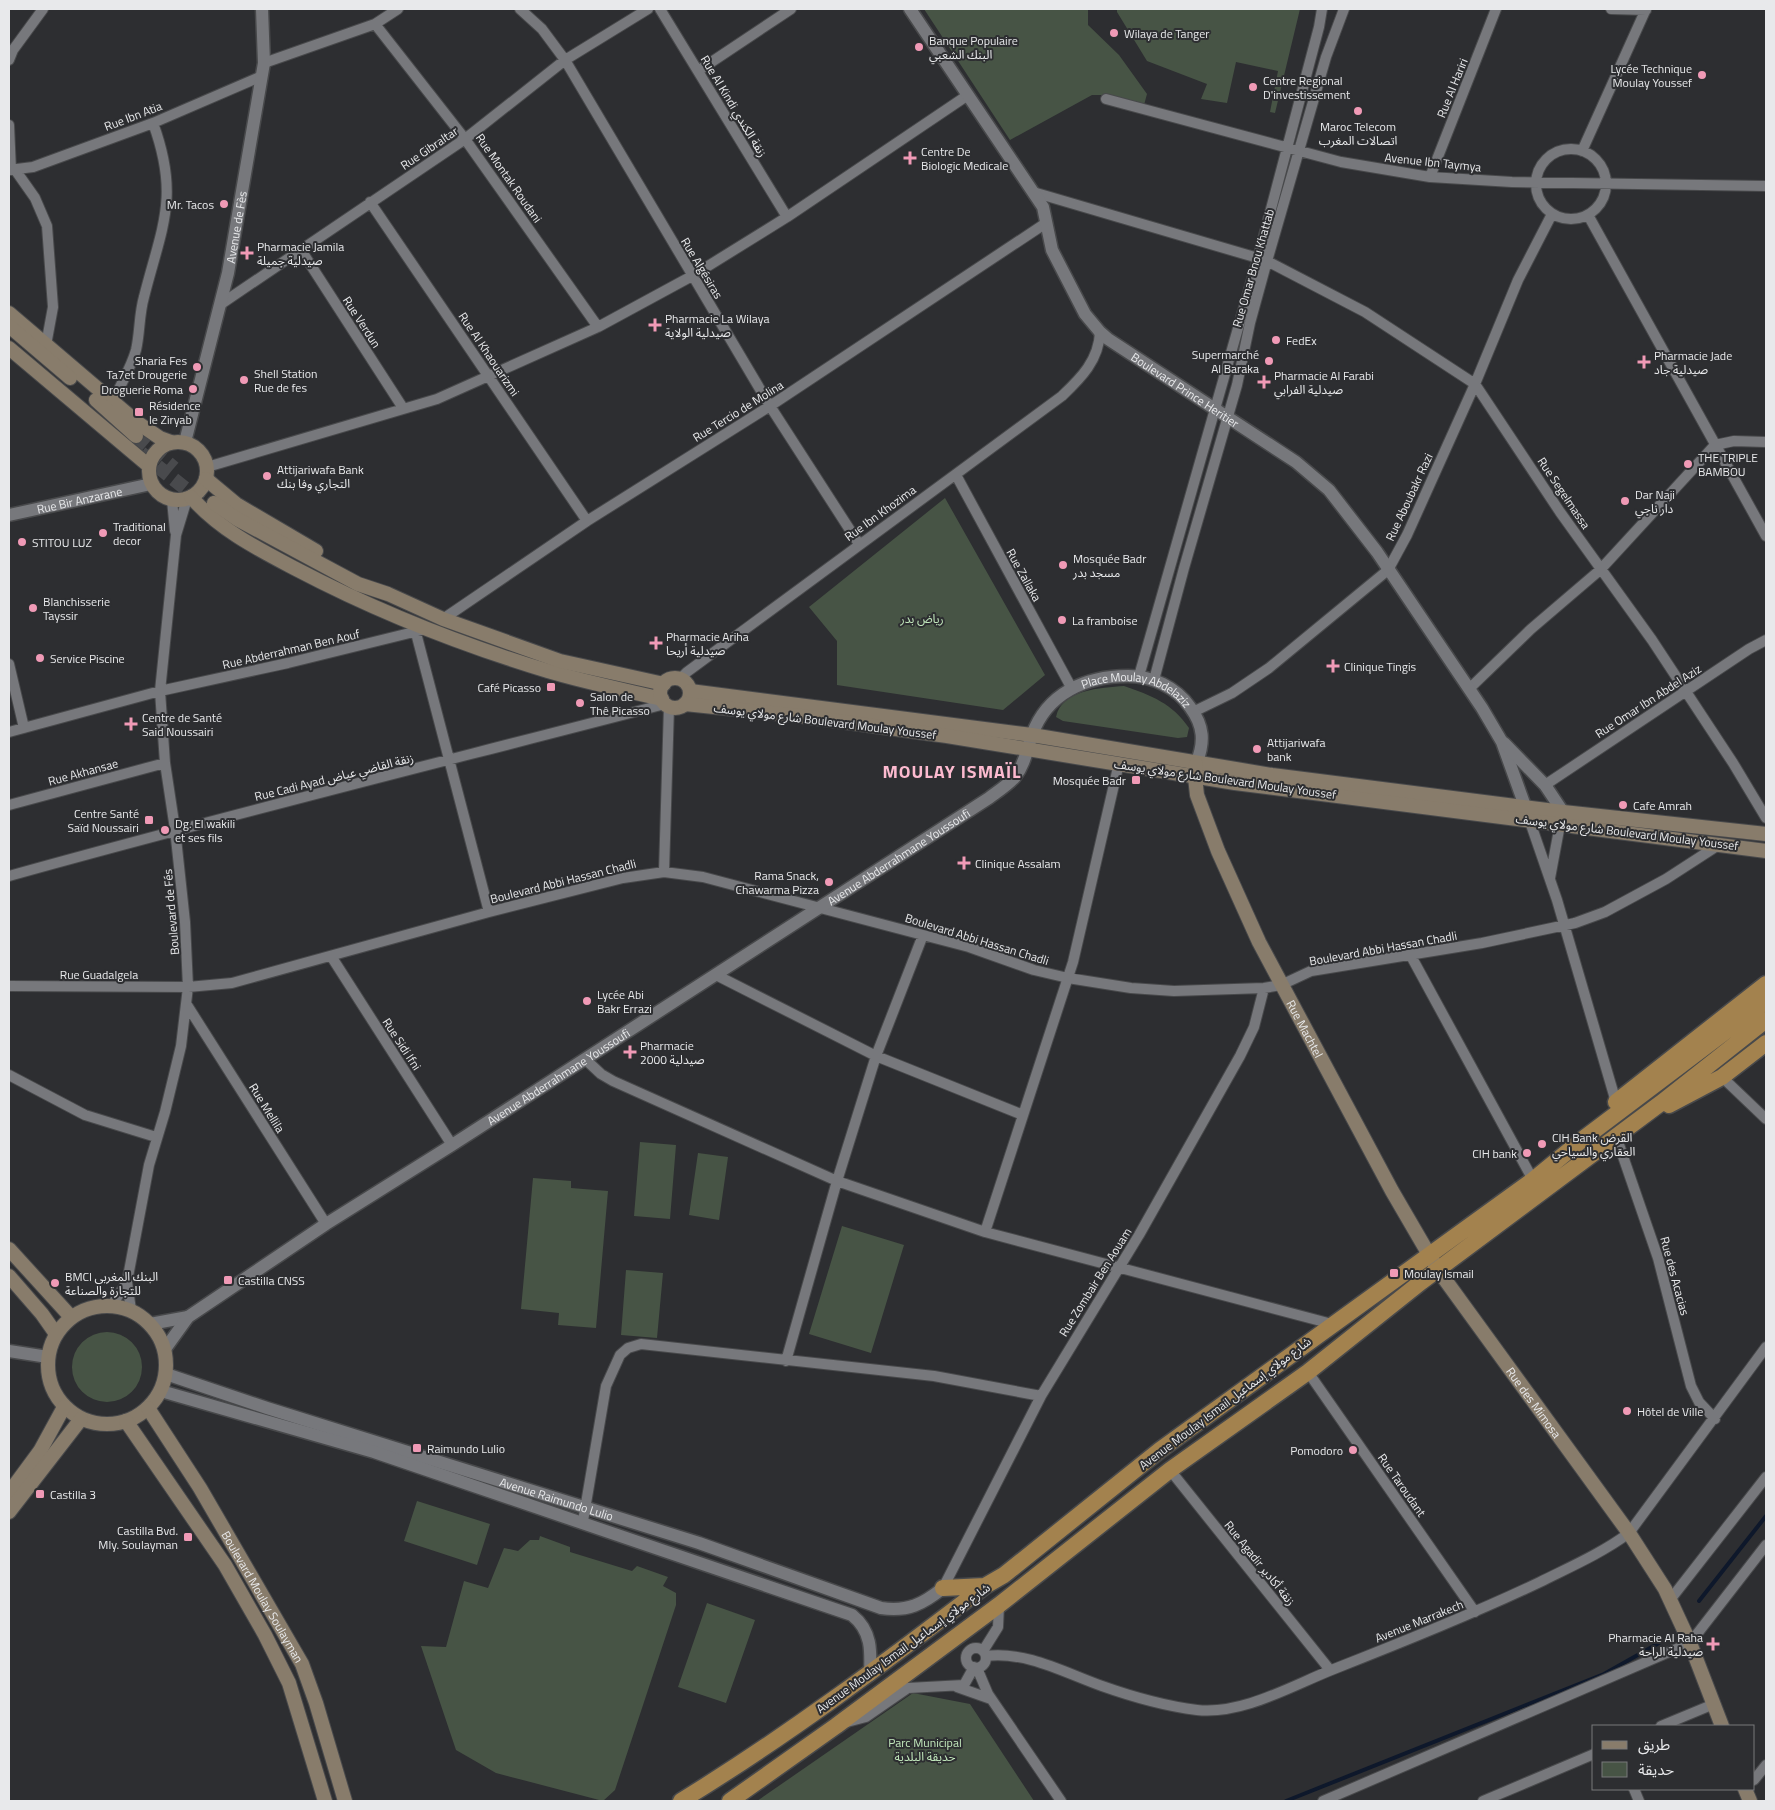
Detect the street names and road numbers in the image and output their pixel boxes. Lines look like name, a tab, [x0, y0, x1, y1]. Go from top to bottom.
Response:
street label: Rue Al Kindi زنقة الكندي	[695, 51, 772, 161]
street label: Rue Al Hariri	[1431, 55, 1473, 121]
street label: Rue Ibn Atia	[101, 96, 165, 136]
street label: Rue Gibraltar	[396, 122, 462, 174]
street label: Rue Montak Roudani	[471, 129, 547, 227]
street label: Avenue Ibn Taymya	[1384, 147, 1482, 177]
street label: Avenue de Fès	[220, 189, 251, 265]
street label: Rue Omar Bnou Khattab	[1227, 207, 1279, 329]
street label: Rue Algésiras	[676, 234, 728, 303]
street label: Rue Verdun	[338, 292, 386, 352]
street label: Rue Al Khaouarizmi	[454, 308, 524, 400]
street label: Boulevard Prince Heritier	[1128, 347, 1243, 432]
street label: Rue Tercio de Molina	[689, 375, 787, 447]
street label: Rue Aboubakr Razi	[1380, 450, 1438, 544]
street label: Rue Segelmassa	[1533, 453, 1595, 533]
street label: Rue Ibn Khozima	[840, 480, 920, 546]
street label: Rue Bir Anzarane	[35, 481, 124, 518]
street label: Rue Zallaka	[1002, 545, 1046, 605]
street label: Rue Abderrahman Ben Aouf	[220, 624, 362, 674]
street label: Rue Omar Ibn Abdel Aziz	[1591, 659, 1705, 743]
street label: Place Moulay Abdelaziz	[1078, 666, 1197, 712]
street label: شارع مولاي يوسف Boulevard Moulay Youssef	[713, 698, 937, 745]
street label: Rue Cadi Ayad زنقة القاضي عياض	[252, 748, 416, 807]
street label: Rue Akhansae	[46, 754, 120, 790]
street label: شارع مولاي يوسف Boulevard Moulay Youssef	[1113, 754, 1337, 805]
street label: Avenue Abderrahmane Youssoufi	[823, 803, 974, 910]
street label: شارع مولاي يوسف Boulevard Moulay Youssef	[1515, 809, 1739, 856]
street label: Boulevard Abbi Hassan Chadli	[488, 854, 638, 908]
street label: Boulevard de Fés	[158, 868, 184, 956]
street label: Boulevard Abbi Hassan Chadli	[903, 908, 1051, 970]
street label: Boulevard Abbi Hassan Chadli	[1308, 926, 1458, 970]
street label: Rue Guadalgela	[60, 965, 138, 984]
street label: Rue Machtel	[1282, 996, 1329, 1061]
street label: Rue Sidi Ifni	[378, 1014, 426, 1074]
street label: Avenue Abderrahmane Youssoufi	[483, 1023, 633, 1130]
street label: Rue Mellila	[244, 1079, 290, 1137]
street label: Rue Zombair Ben Aouam	[1054, 1224, 1136, 1340]
street label: Rue des Acacias	[1655, 1234, 1695, 1318]
street label: Avenue Moulay Ismail شارع مولاي إسماعيل	[1135, 1332, 1316, 1475]
street label: Rue des Mimosa	[1502, 1363, 1566, 1442]
street label: Rue Taroudant	[1373, 1449, 1431, 1521]
street label: Avenue Raimundo Lulio	[497, 1472, 616, 1525]
street label: Rue Agadir زنقة أكادير	[1220, 1516, 1300, 1610]
street label: Boulevard Moulay Soulayman	[217, 1527, 309, 1666]
street label: Avenue Moulay Ismail شارع مولاي إسماعيل	[812, 1578, 995, 1718]
street label: Avenue Marrakech	[1372, 1595, 1466, 1647]

